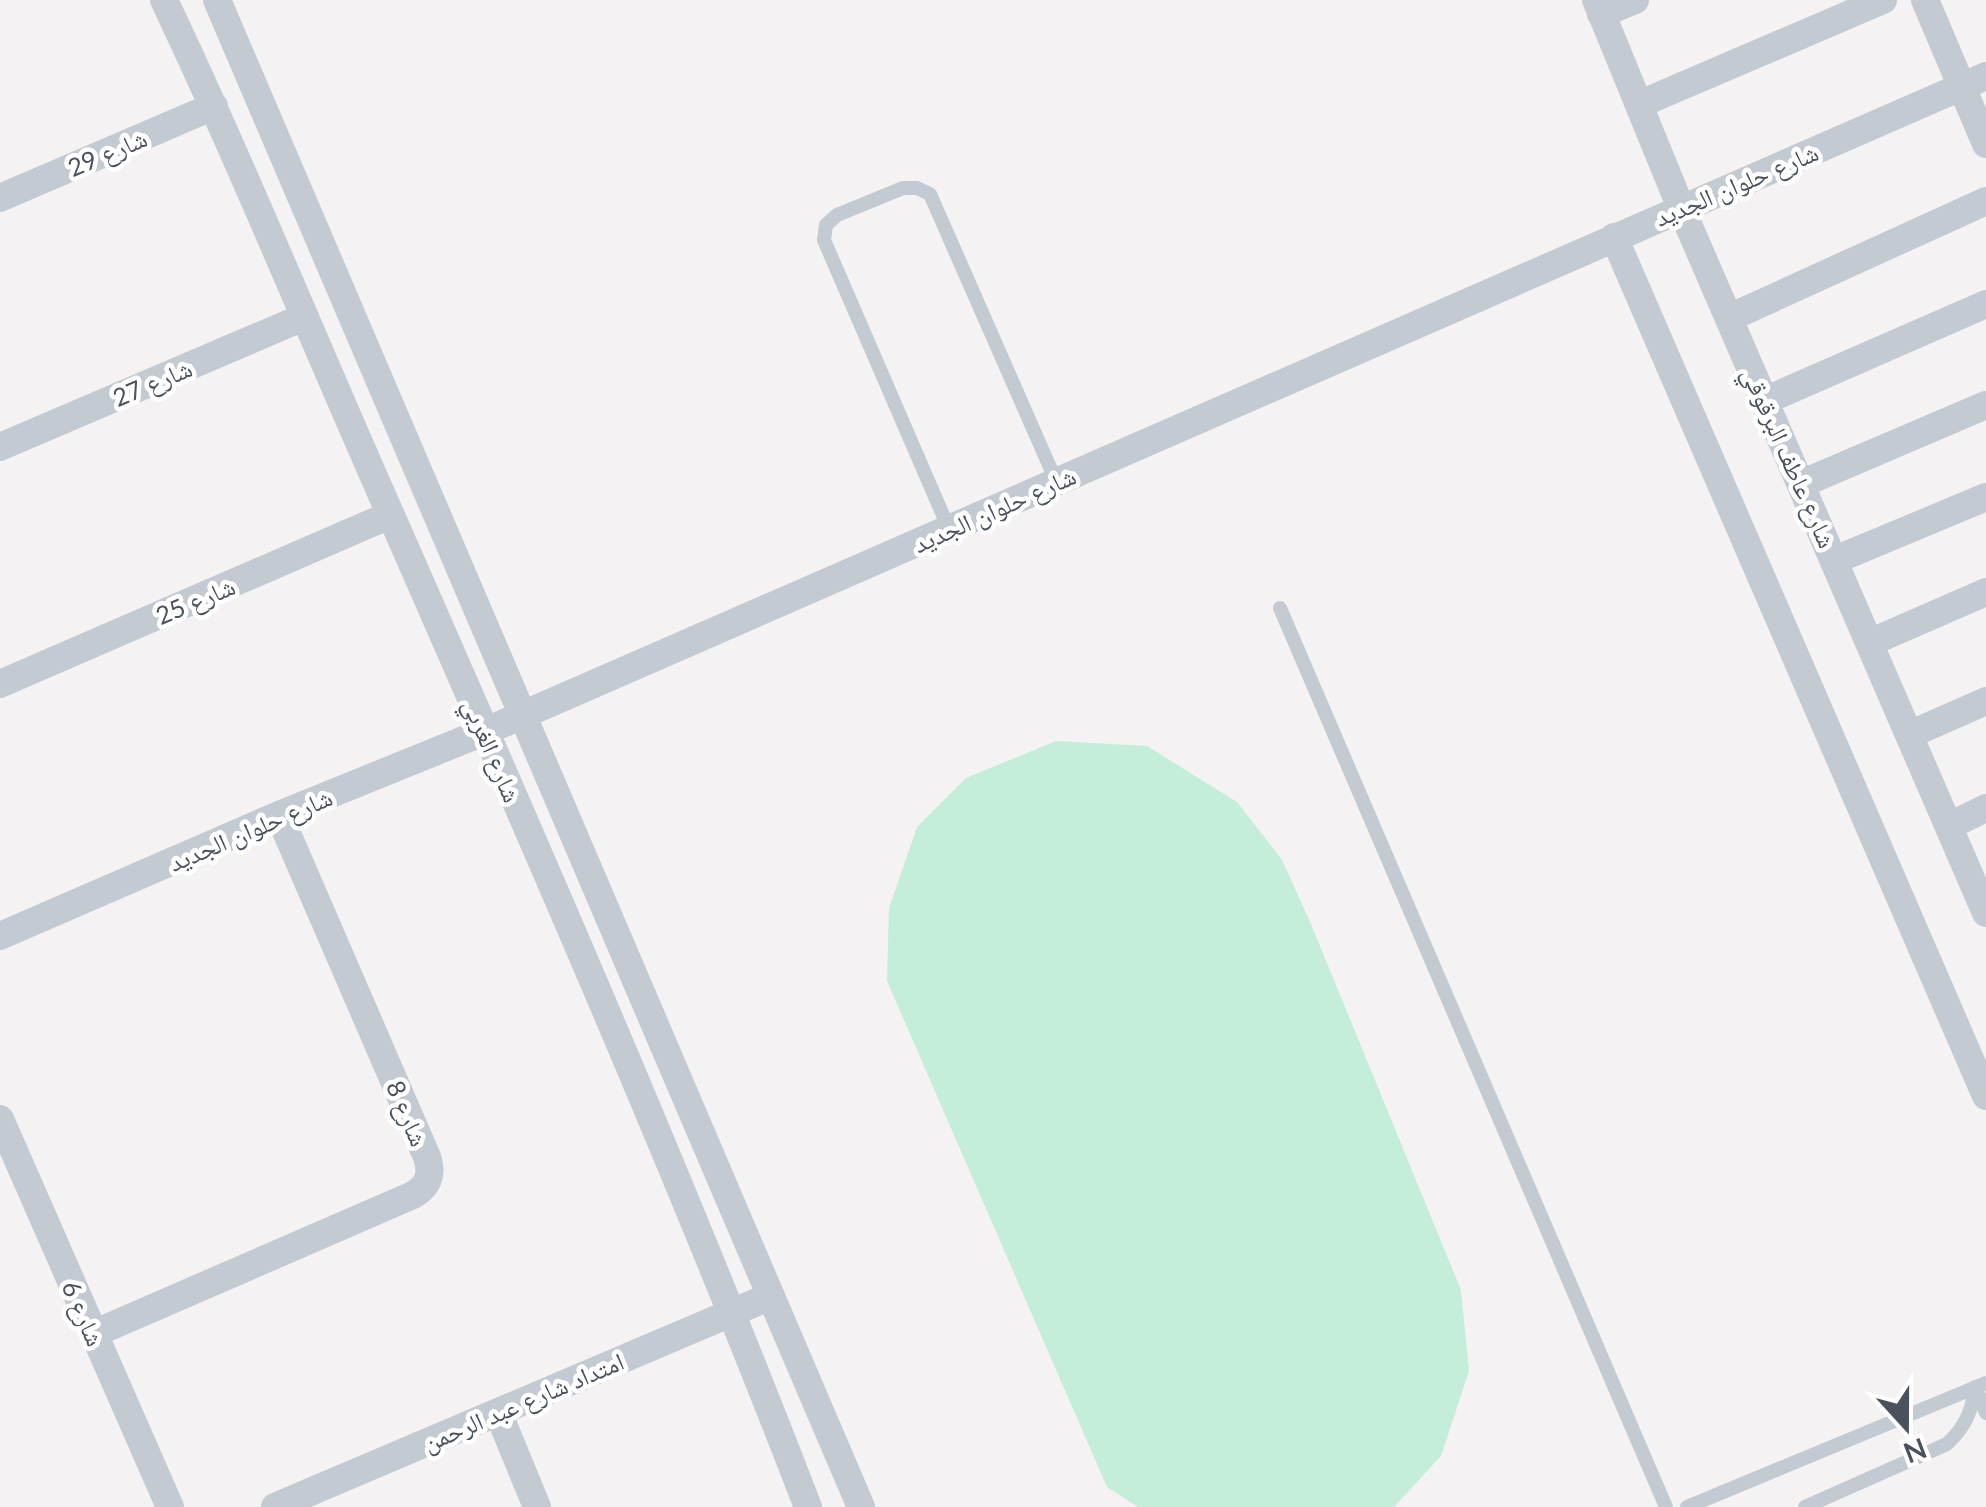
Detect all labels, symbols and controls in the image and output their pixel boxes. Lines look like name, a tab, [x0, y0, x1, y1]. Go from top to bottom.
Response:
street label: شارع 29	[63, 122, 152, 184]
street label: شارع حلوان الجديد	[1650, 136, 1823, 234]
street label: شارع 27	[108, 352, 197, 414]
street label: شارع عاطف البرقوقي	[1731, 362, 1843, 555]
street label: شارع حلوان الجديد	[908, 460, 1081, 560]
street label: شارع 25	[151, 570, 240, 632]
street label: شارع الغربي	[452, 694, 528, 809]
street label: شارع حلوان الجديد	[164, 781, 337, 879]
street label: شارع 8	[379, 1076, 435, 1151]
street label: شارع 6	[55, 1276, 112, 1351]
street label: امتداد شارع عبد الرحمن	[418, 1345, 629, 1459]
north arrow	[1856, 1377, 1956, 1477]
text: N	[1899, 1432, 1931, 1471]

